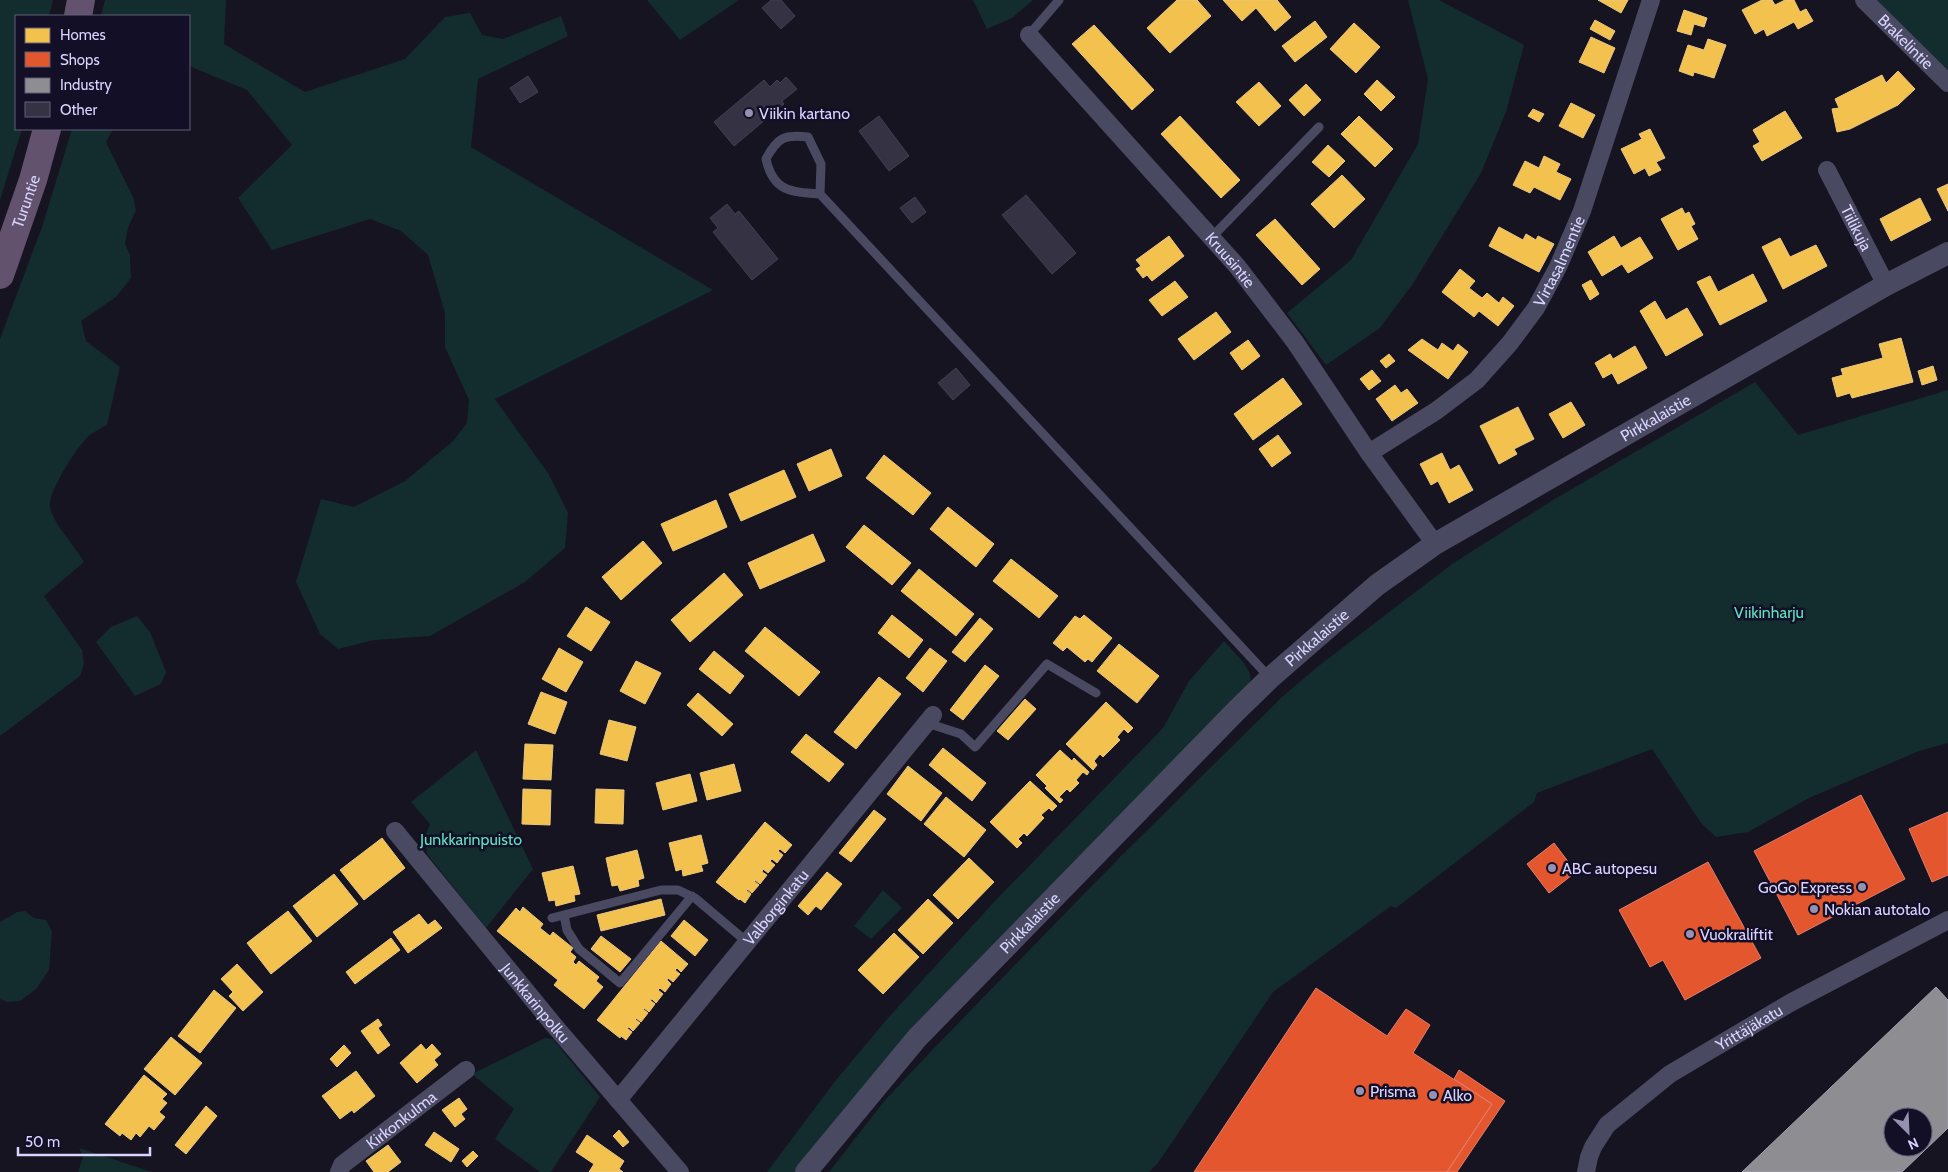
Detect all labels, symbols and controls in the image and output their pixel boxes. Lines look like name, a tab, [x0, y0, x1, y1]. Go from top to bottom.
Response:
street label: Brakelintie	[1874, 10, 1938, 73]
legend	[15, 15, 190, 130]
text: Homes	[60, 26, 106, 44]
text: Shops	[60, 51, 100, 69]
text: Industry	[60, 76, 112, 94]
text: Other	[60, 101, 97, 119]
place label: Viikin kartano	[759, 104, 850, 123]
marker: Viikin kartano	[743, 107, 755, 119]
street label: Turuntie	[8, 173, 43, 230]
street label: Tiilikuja	[1837, 202, 1876, 254]
street label: Virtasalmentie	[1529, 213, 1588, 310]
street label: Kruusintie	[1202, 228, 1259, 291]
street label: Pirkkalaistie	[1617, 390, 1694, 445]
park label: Viikinharju	[1734, 603, 1804, 622]
street label: Pirkkalaistie	[1281, 605, 1352, 670]
park label: Junkkarinpuisto	[419, 830, 522, 849]
place label: ABC autopesu	[1562, 859, 1657, 878]
marker: ABC autopesu	[1546, 862, 1558, 874]
street label: Valborginkatu	[739, 866, 812, 949]
place label: GoGo Express	[1758, 878, 1852, 897]
marker: GoGo Express	[1856, 881, 1868, 893]
street label: Pirkkalaistie	[995, 888, 1063, 957]
place label: Nokian autotalo	[1824, 900, 1930, 919]
marker: Nokian autotalo	[1808, 903, 1820, 915]
place label: Vuokraliftit	[1700, 925, 1773, 944]
marker: Vuokraliftit	[1684, 928, 1696, 940]
street label: Junkkarinpolku	[497, 958, 574, 1046]
street label: Yrittäjäkatu	[1711, 1000, 1786, 1055]
place label: Prisma	[1370, 1082, 1416, 1101]
marker: Prisma	[1354, 1085, 1366, 1097]
place label: Alko	[1443, 1086, 1472, 1105]
street label: Kirkonkulma	[362, 1087, 440, 1153]
marker: Alko	[1427, 1089, 1439, 1101]
north arrow	[1883, 1107, 1933, 1157]
scale bar	[18, 1124, 150, 1156]
text: 50 m	[25, 1133, 60, 1151]
text: N	[1905, 1134, 1921, 1154]

